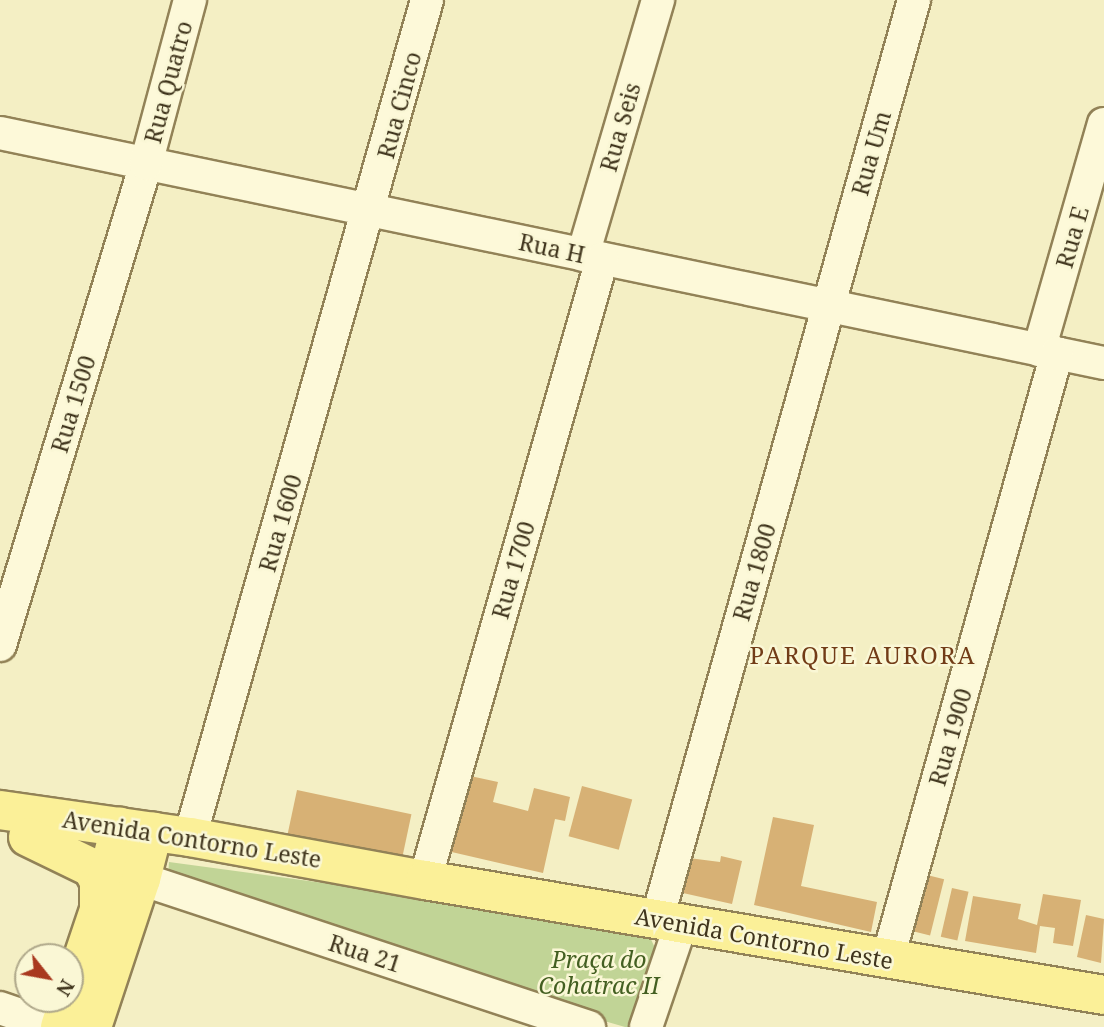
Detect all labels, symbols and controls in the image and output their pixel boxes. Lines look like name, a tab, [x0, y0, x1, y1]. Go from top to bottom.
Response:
street label: Rua Quatro	[138, 18, 198, 146]
street label: Rua Cinco	[371, 49, 427, 161]
street label: Rua Seis	[594, 79, 646, 175]
street label: Rua Um	[846, 107, 896, 199]
street label: Rua E	[1050, 203, 1094, 271]
street label: Rua H	[516, 228, 588, 268]
street label: Rua 1500	[45, 352, 101, 456]
street label: Rua 1600	[253, 471, 307, 575]
street label: Rua 1700	[486, 518, 540, 622]
street label: Rua 1800	[727, 520, 781, 624]
district label: PARQUE AURORA	[751, 641, 975, 669]
street label: Rua 1900	[923, 685, 977, 789]
street label: Avenida Contorno Leste	[61, 805, 323, 873]
street label: Avenida Contorno Leste	[633, 902, 895, 974]
street label: Rua 21	[325, 928, 405, 978]
north arrow	[14, 943, 84, 1013]
park label: Praça do Cohatrac II	[539, 945, 659, 999]
text: N	[50, 975, 80, 1001]

